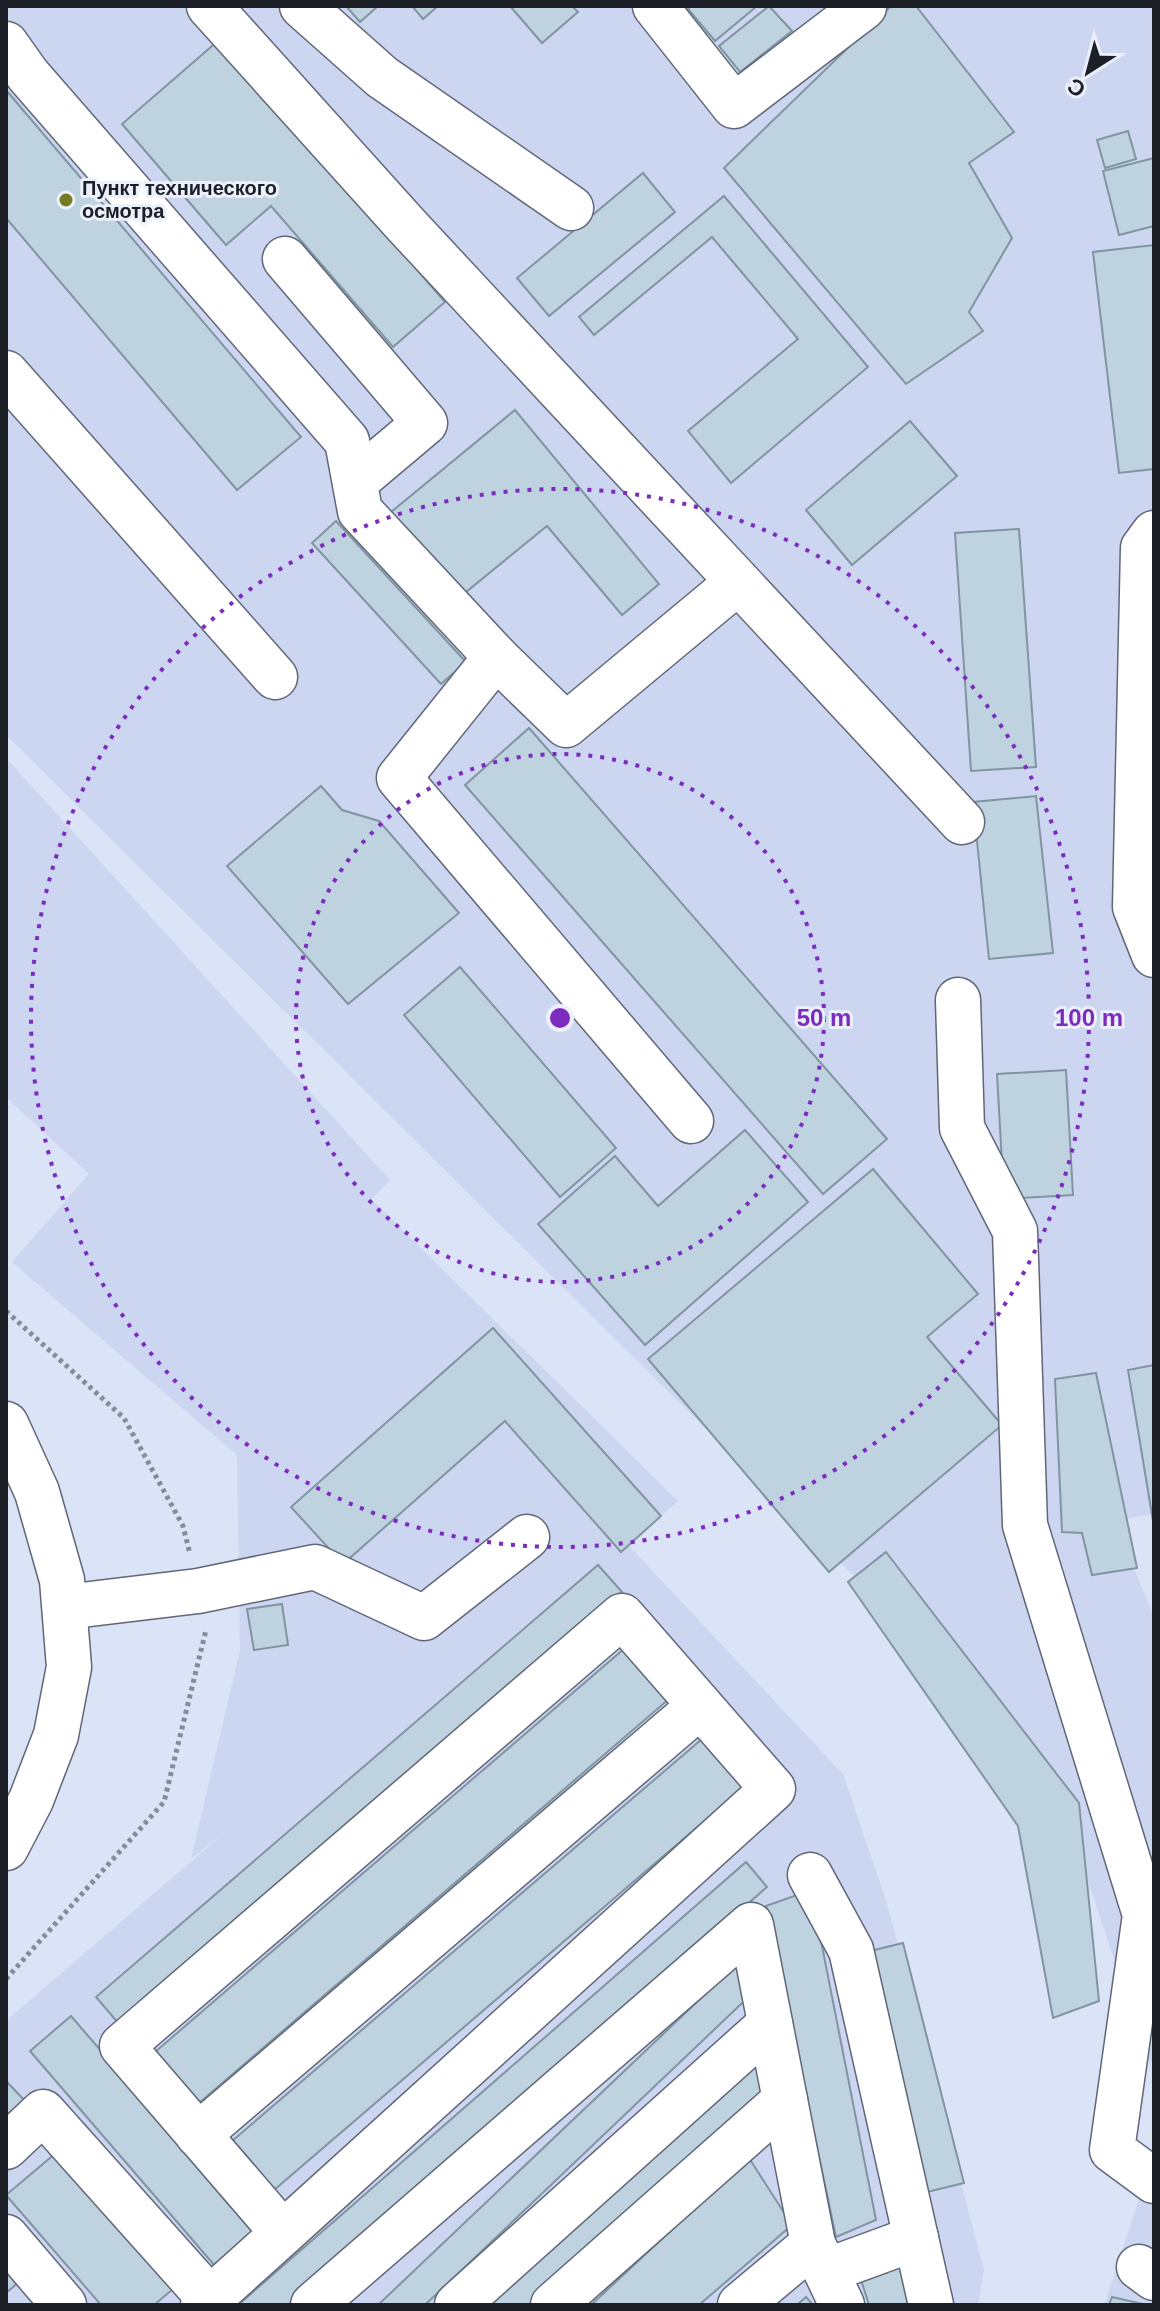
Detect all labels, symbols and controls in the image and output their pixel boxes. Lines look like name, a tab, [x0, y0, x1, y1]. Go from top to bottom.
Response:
north arrow	[1048, 32, 1128, 112]
text: С	[1063, 73, 1090, 103]
place label: Пункт технического осмотра	[82, 177, 277, 222]
marker: Пункт технического осмотра	[57, 191, 75, 209]
centre of rings	[546, 1004, 574, 1032]
text: 50 m	[797, 1004, 851, 1031]
text: 100 m	[1055, 1004, 1123, 1031]

